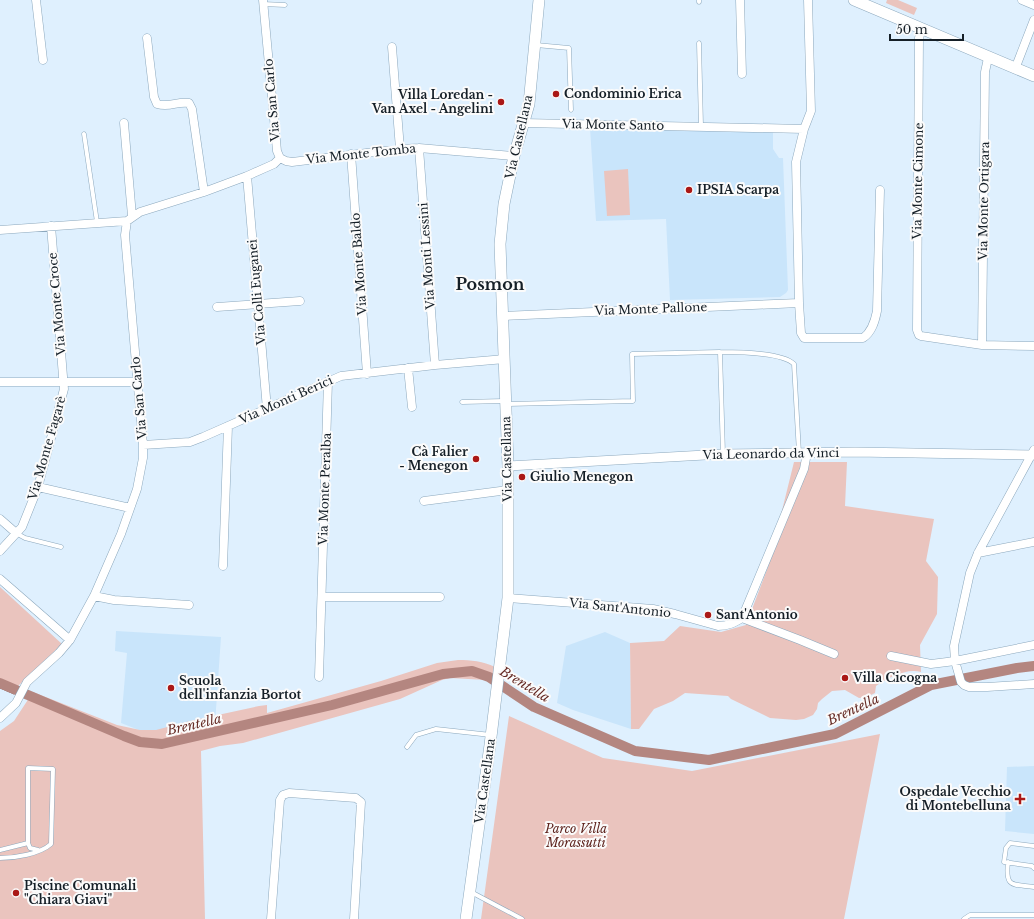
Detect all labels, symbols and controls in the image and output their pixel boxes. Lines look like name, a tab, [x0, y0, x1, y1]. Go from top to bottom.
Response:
scale bar	[890, 16, 963, 42]
text: 50 m	[896, 22, 928, 37]
street label: Via San Carlo	[260, 58, 283, 143]
place label: Condominio Erica	[564, 86, 682, 101]
place label: Villa Loredan - Van Axel - Angelini	[371, 87, 494, 116]
marker: Condominio Erica	[551, 89, 561, 99]
street label: Via Castellana	[501, 93, 536, 181]
marker: Villa Loredan - Van Axel - Angelini	[496, 97, 506, 107]
street label: Via Monte Santo	[561, 116, 664, 133]
street label: Via Monte Cimone	[909, 122, 926, 240]
street label: Via Monte Tomba	[304, 140, 417, 167]
street label: Via Monte Ortigara	[975, 141, 992, 262]
place label: IPSIA Scarpa	[697, 182, 779, 197]
marker: IPSIA Scarpa	[684, 185, 694, 195]
street label: Via Monti Lessini	[415, 202, 438, 311]
street label: Via Monte Baldo	[347, 212, 370, 317]
street label: Via Colli Euganei	[244, 239, 269, 346]
street label: Via Monte Croce	[45, 252, 69, 357]
district label: Posmon	[456, 274, 525, 294]
street label: Via Monte Pallone	[593, 299, 708, 318]
street label: Via San Carlo	[127, 356, 150, 441]
street label: Via Monti Berici	[236, 372, 335, 427]
street label: Via Monte Fagarè	[24, 394, 69, 503]
street label: Via Castellana	[498, 416, 515, 503]
street label: Via Monte Peralba	[315, 432, 334, 547]
place label: Cà Falier - Menegon	[399, 444, 468, 473]
street label: Via Leonardo da Vinci	[702, 445, 839, 462]
marker: Cà Falier - Menegon	[471, 454, 481, 464]
place label: Giulio Menegon	[530, 469, 633, 484]
marker: Giulio Menegon	[517, 472, 527, 482]
street label: Via Sant'Antonio	[567, 595, 672, 620]
place label: Sant'Antonio	[716, 607, 798, 622]
marker: Sant'Antonio	[703, 610, 713, 620]
water label: Brentella	[496, 662, 553, 706]
place label: Villa Cicogna	[852, 670, 937, 685]
place label: Scuola dell'infanzia Bortot	[179, 673, 302, 702]
marker: Villa Cicogna	[840, 673, 850, 683]
marker: Scuola dell'infanzia Bortot	[166, 683, 176, 693]
water label: Brentella	[824, 690, 882, 729]
water label: Brentella	[164, 710, 223, 739]
street label: Via Castellana	[471, 737, 498, 825]
place label: Ospedale Vecchio di Montebelluna	[900, 784, 1011, 813]
marker: Ospedale Vecchio di Montebelluna	[1014, 793, 1026, 805]
park label: Parco Villa Morassutti	[544, 821, 607, 850]
place label: Piscine Comunali "Chiara Giavi"	[24, 878, 137, 907]
marker: Piscine Comunali "Chiara Giavi"	[11, 888, 21, 898]

